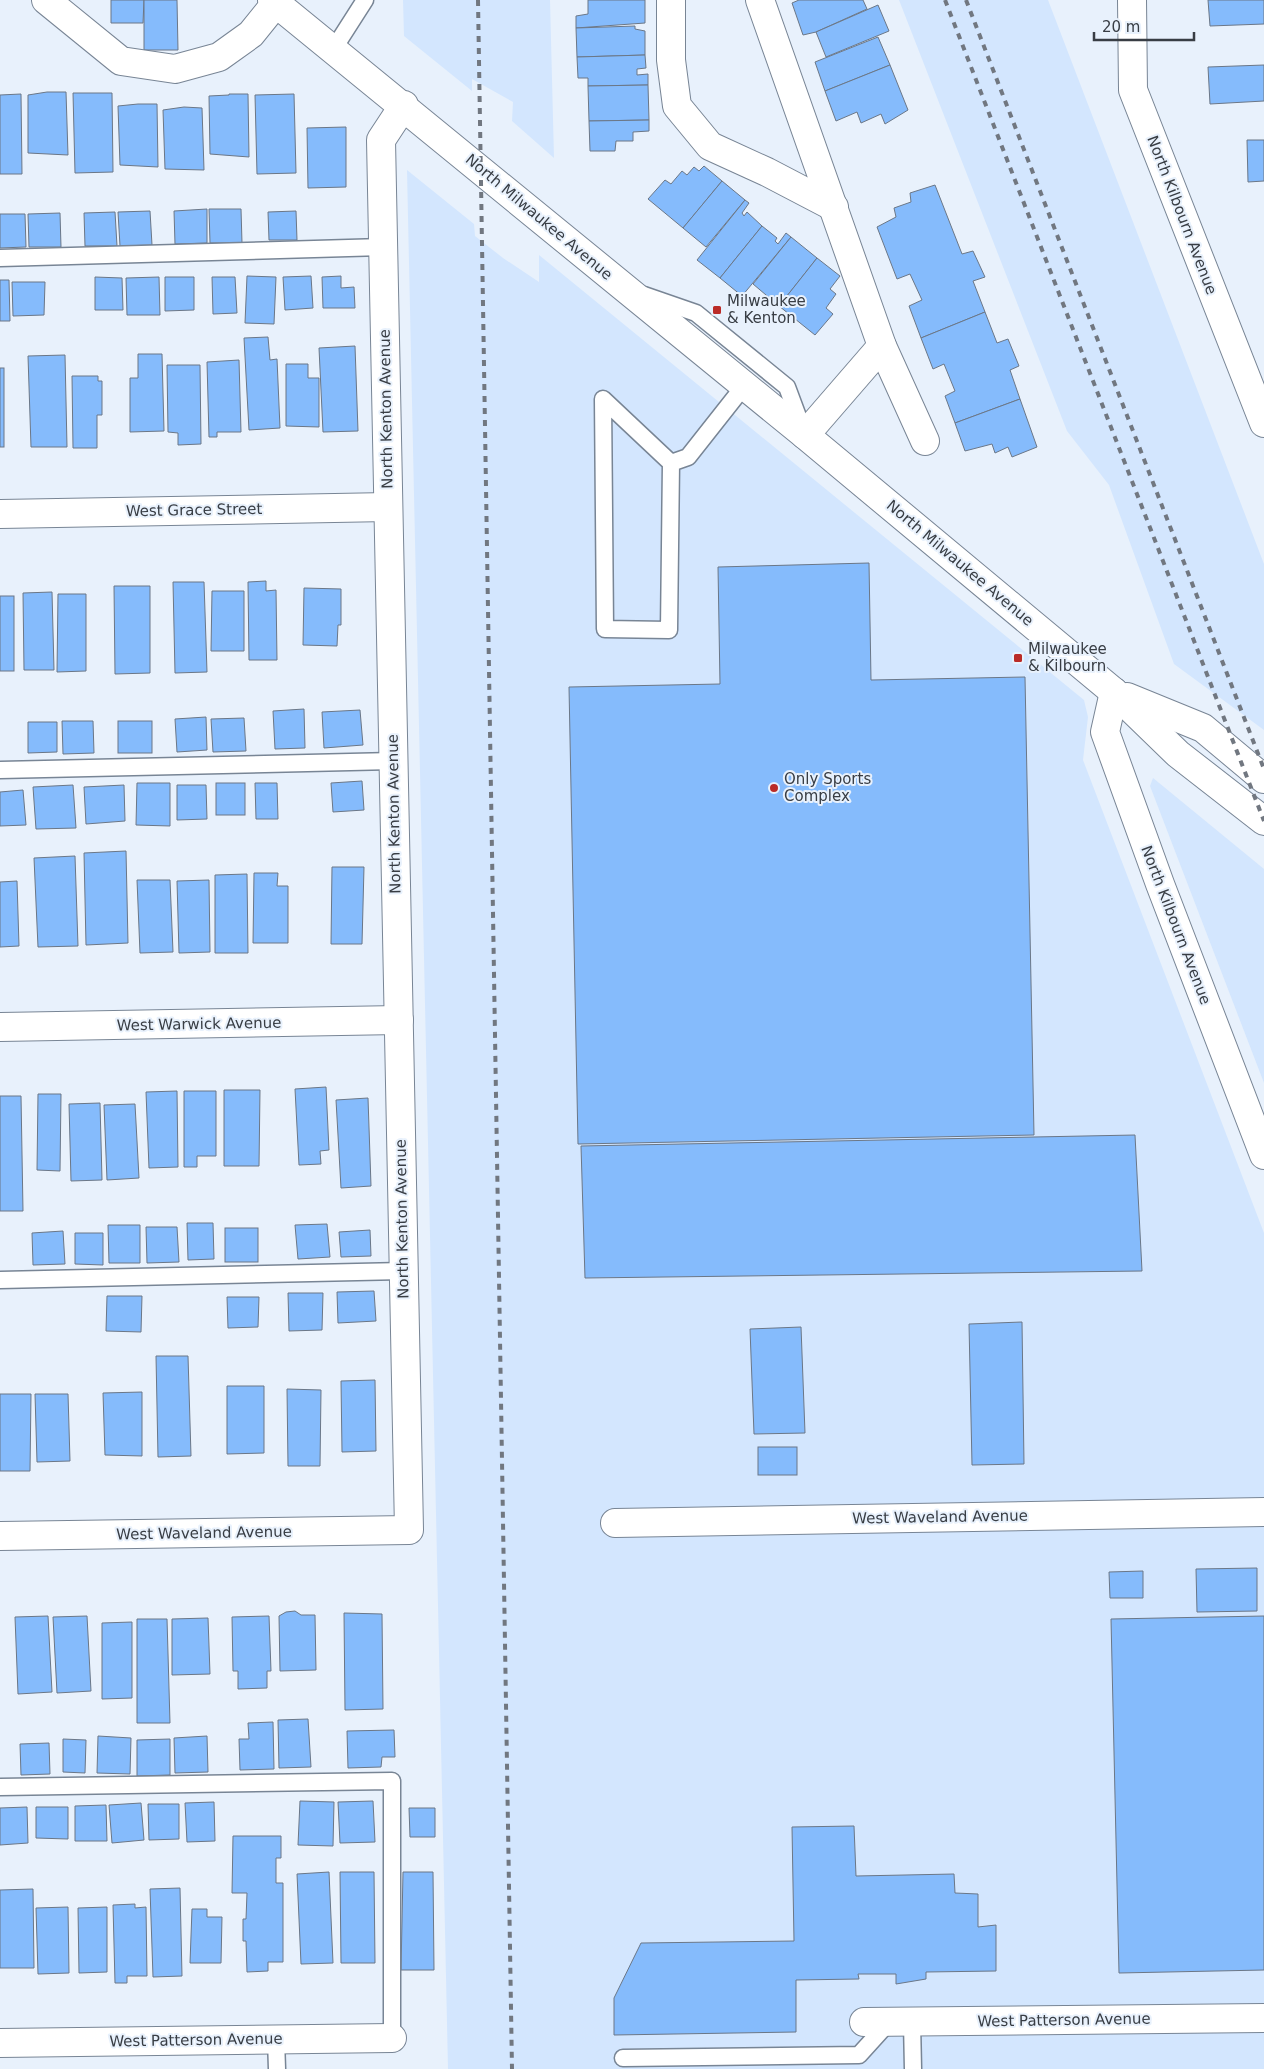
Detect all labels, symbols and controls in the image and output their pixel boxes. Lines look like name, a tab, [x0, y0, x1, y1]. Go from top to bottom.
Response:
scale bar	[1094, 10, 1194, 42]
text: 20 m	[1102, 18, 1140, 36]
street label: North Kilbourn Avenue	[1143, 133, 1221, 297]
street label: North Milwaukee Avenue	[462, 150, 616, 284]
place label: Milwaukee & Kenton	[727, 292, 806, 327]
marker: Milwaukee & Kenton	[711, 304, 723, 316]
street label: North Kenton Avenue	[376, 329, 396, 489]
street label: North Milwaukee Avenue	[883, 496, 1037, 630]
street label: West Grace Street	[126, 500, 262, 520]
place label: Milwaukee & Kilbourn	[1028, 640, 1107, 675]
marker: Milwaukee & Kilbourn	[1012, 652, 1024, 664]
street label: North Kenton Avenue	[384, 734, 404, 894]
place label: Only Sports Complex	[784, 770, 871, 805]
marker: Only Sports Complex	[768, 782, 780, 794]
street label: North Kilbourn Avenue	[1137, 843, 1215, 1007]
street label: West Warwick Avenue	[116, 1014, 282, 1034]
street label: North Kenton Avenue	[392, 1139, 412, 1299]
street label: West Waveland Avenue	[852, 1506, 1028, 1528]
street label: West Waveland Avenue	[116, 1522, 292, 1544]
street label: West Patterson Avenue	[977, 2009, 1151, 2031]
street label: West Patterson Avenue	[109, 2029, 283, 2051]

